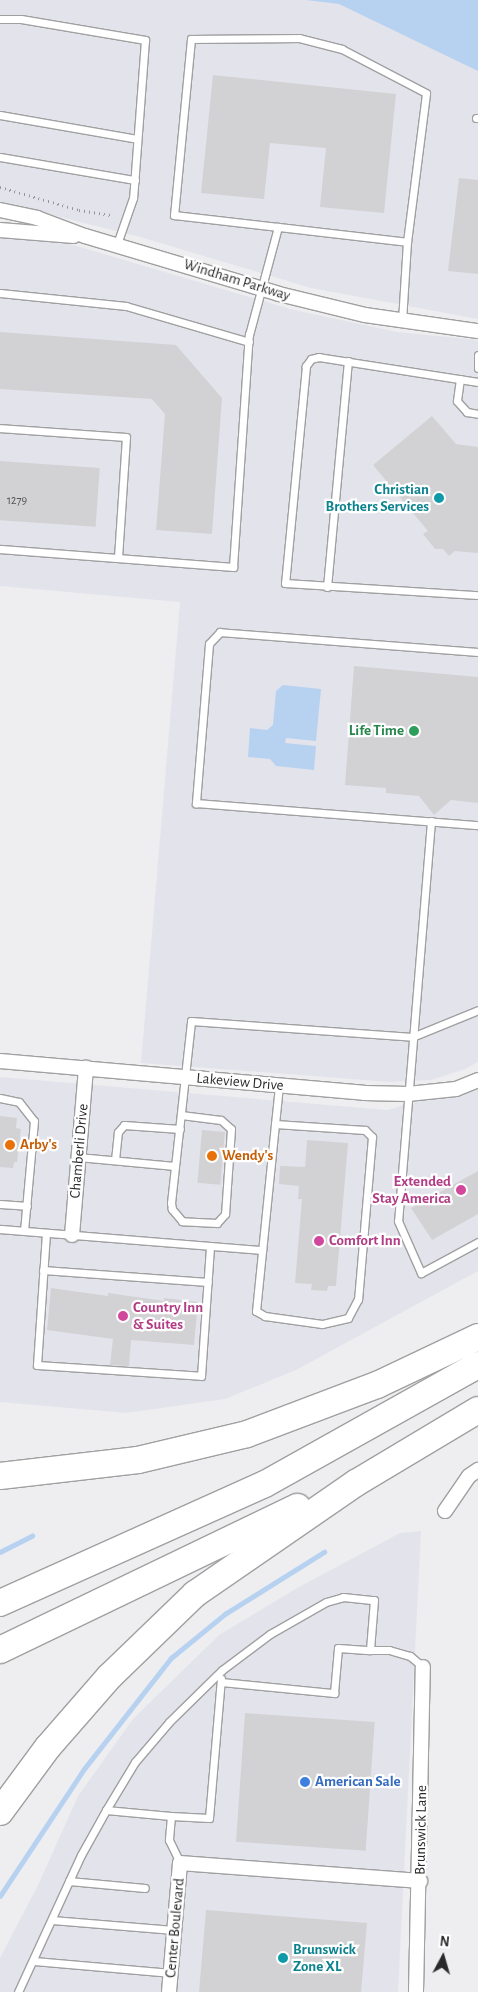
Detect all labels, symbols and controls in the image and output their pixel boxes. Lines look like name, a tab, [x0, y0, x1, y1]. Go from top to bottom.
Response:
street label: Windham Parkway	[182, 255, 292, 305]
place label: Christian Brothers Services	[326, 480, 429, 515]
marker: Christian Brothers Services	[433, 492, 445, 504]
house number: 1279	[7, 494, 27, 508]
place label: Life Time	[349, 722, 404, 740]
marker: Life Time	[408, 725, 420, 737]
street label: Lakeview Drive	[196, 1069, 284, 1095]
street label: Chamberli Drive	[66, 1103, 92, 1199]
place label: Arby's	[20, 1136, 57, 1154]
marker: Arby's	[4, 1139, 16, 1151]
place label: Wendy's	[222, 1147, 273, 1165]
marker: Wendy's	[206, 1150, 218, 1162]
place label: Extended Stay America	[372, 1172, 451, 1207]
marker: Extended Stay America	[455, 1184, 467, 1196]
place label: Comfort Inn	[329, 1232, 401, 1250]
marker: Comfort Inn	[313, 1235, 325, 1247]
place label: Country Inn & Suites	[133, 1298, 203, 1333]
marker: Country Inn & Suites	[117, 1310, 129, 1322]
place label: American Sale	[315, 1773, 401, 1791]
marker: American Sale	[299, 1776, 311, 1788]
street label: Brunswick Lane	[411, 1785, 431, 1875]
street label: Center Boulevard	[162, 1877, 188, 1979]
north arrow	[418, 1932, 468, 1982]
text: N	[439, 1935, 450, 1950]
place label: Brunswick Zone XL	[293, 1940, 356, 1975]
marker: Brunswick Zone XL	[277, 1952, 289, 1964]

